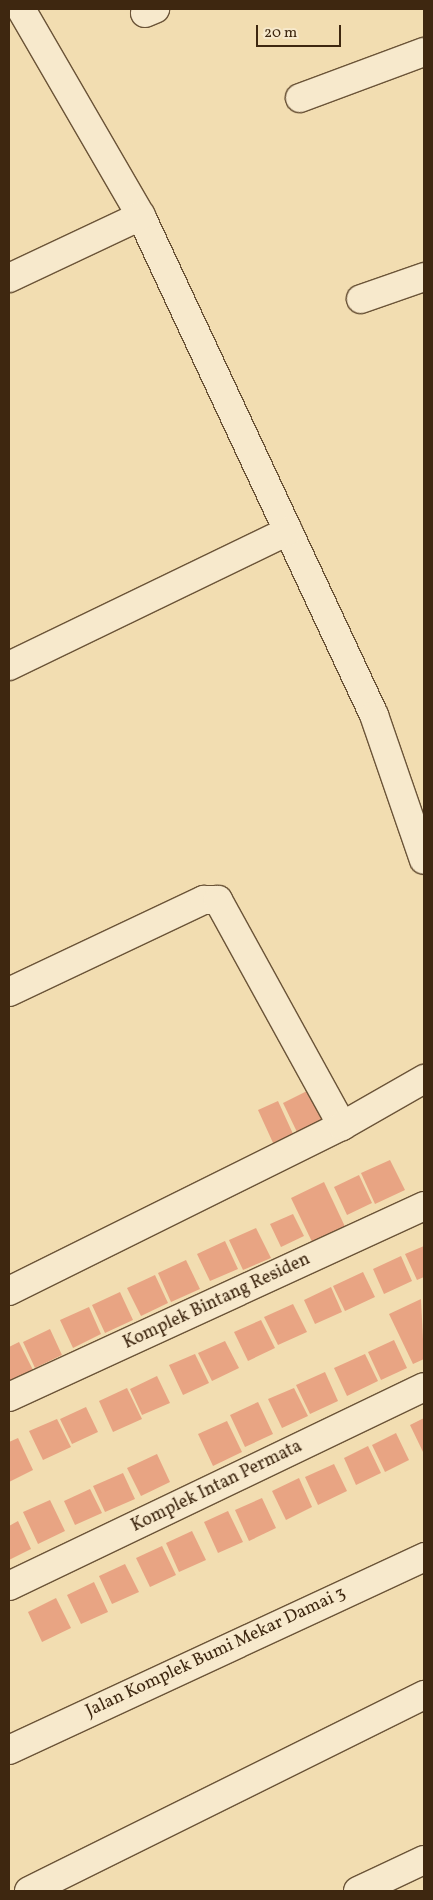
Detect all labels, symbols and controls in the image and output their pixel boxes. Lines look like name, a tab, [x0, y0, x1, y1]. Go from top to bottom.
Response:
scale bar	[258, 15, 343, 47]
text: 20 m	[264, 23, 297, 44]
street label: Komplek Bintang Residen	[120, 1249, 314, 1355]
street label: Komplek Intan Permata	[128, 1436, 306, 1538]
street label: Jalan Komplek Bumi Mekar Damai 3	[83, 1583, 349, 1723]

